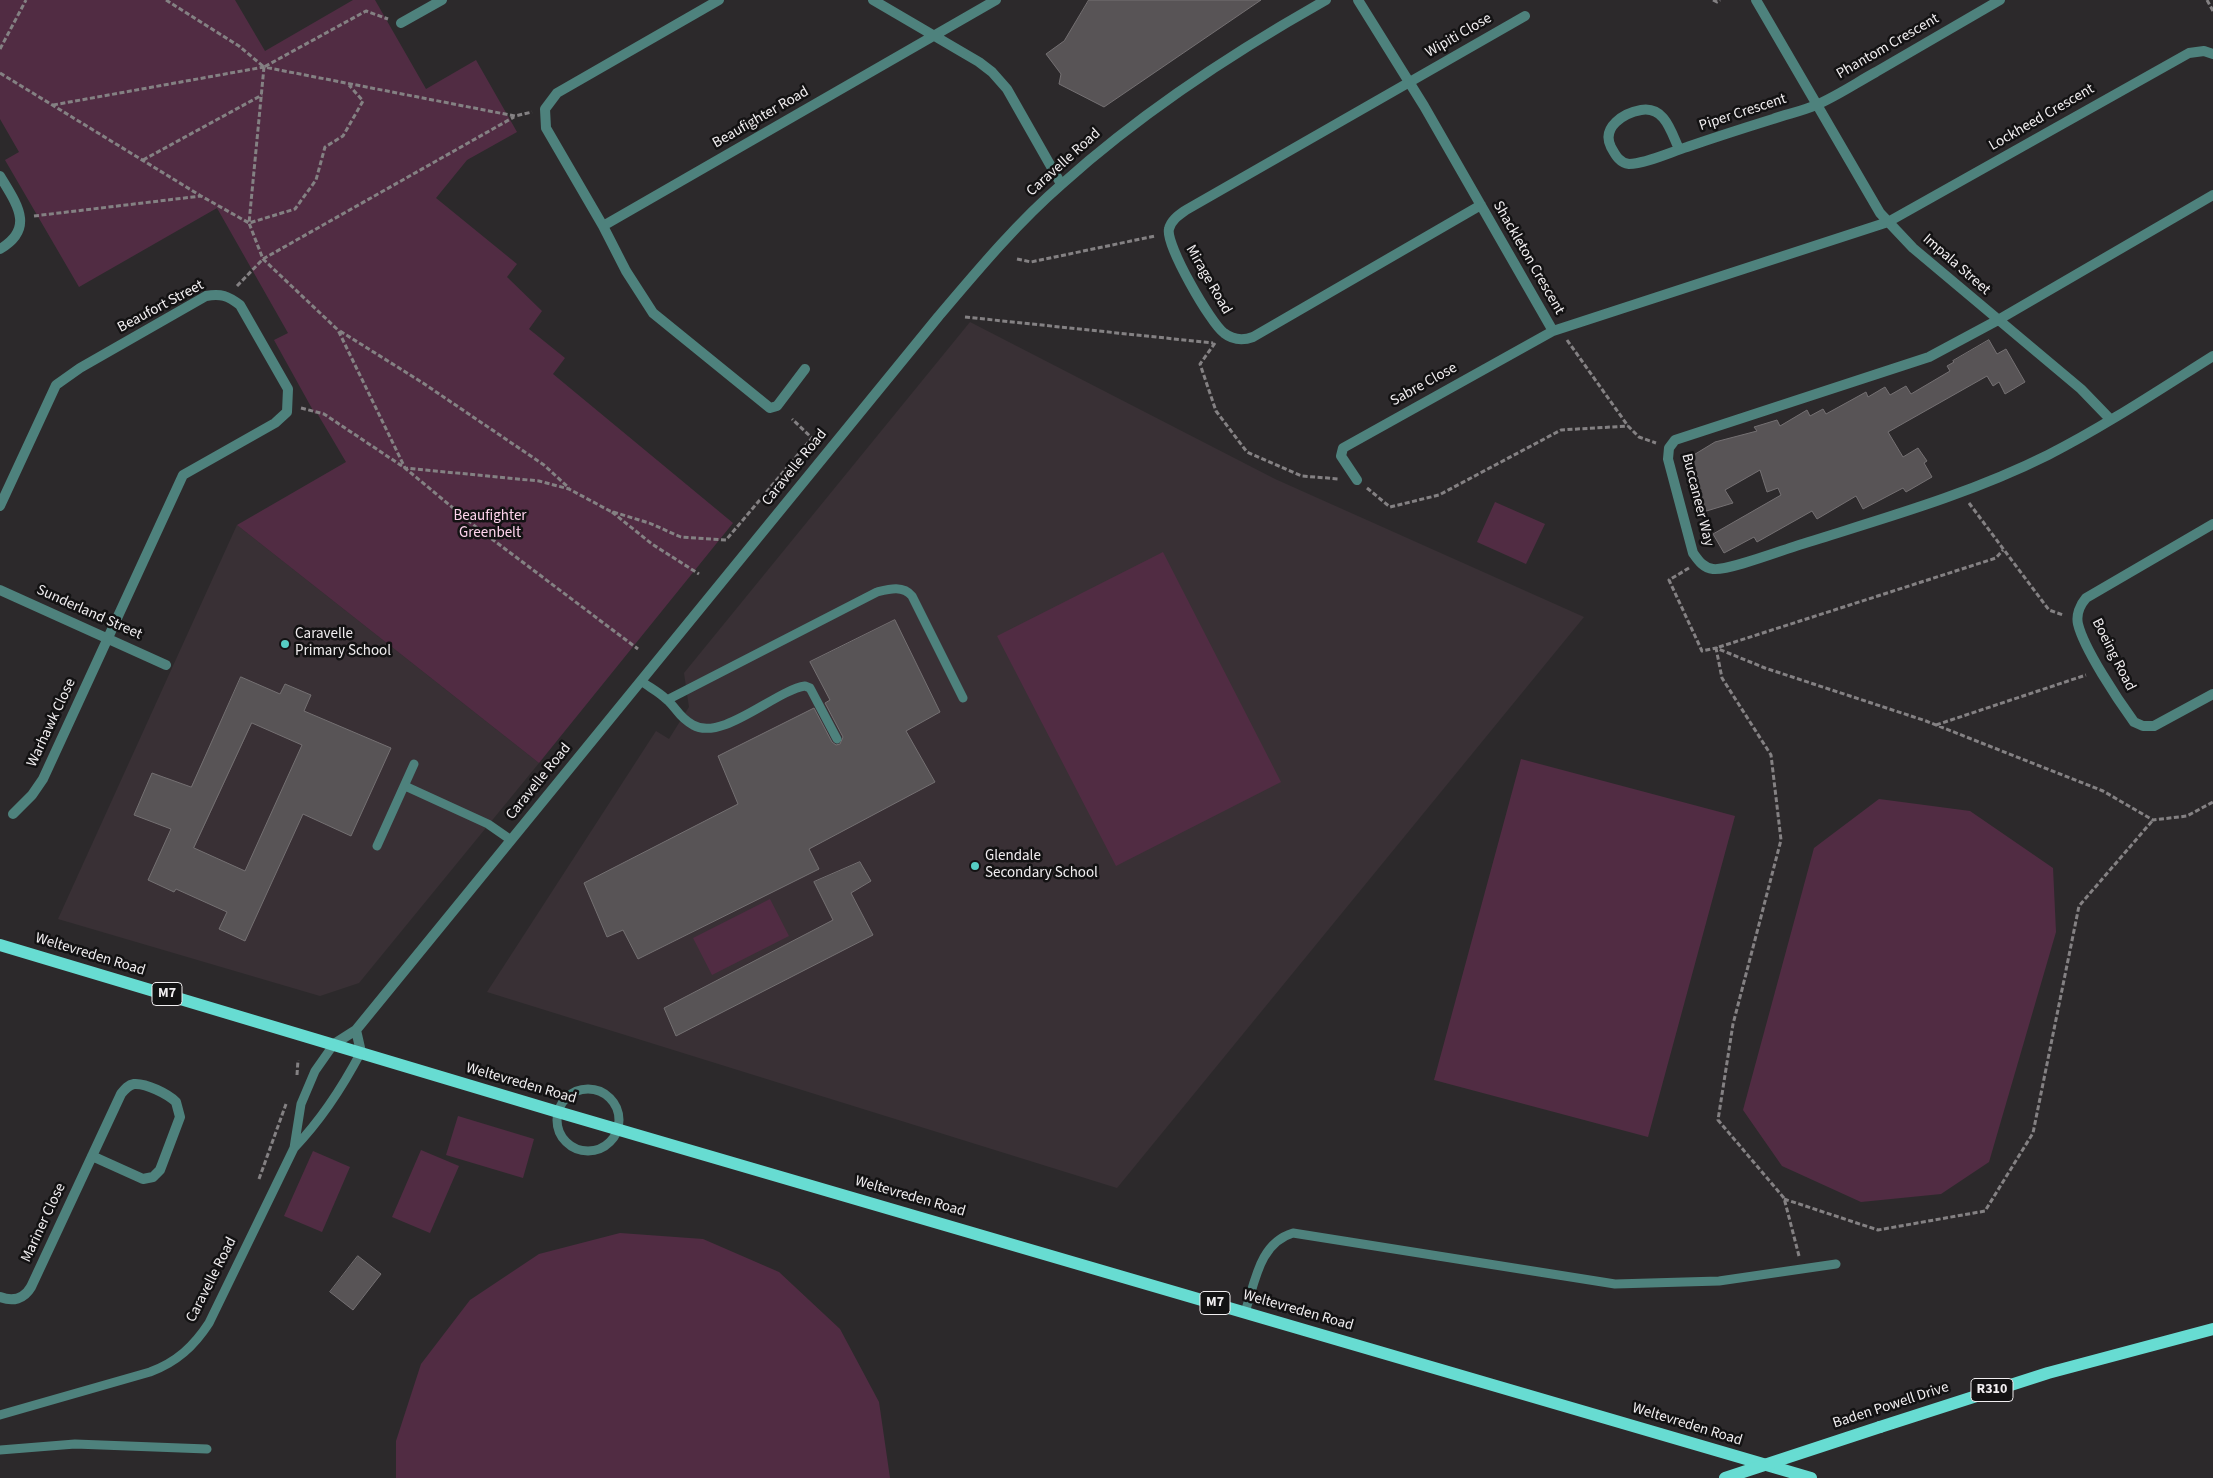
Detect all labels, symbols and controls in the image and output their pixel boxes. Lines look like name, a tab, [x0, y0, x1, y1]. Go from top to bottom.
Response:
street label: Wipiti Close	[1423, 10, 1495, 62]
street label: Phantom Crescent	[1834, 10, 1942, 84]
street label: Lockheed Crescent	[1986, 81, 2098, 155]
street label: Beaufighter Road	[710, 83, 812, 153]
street label: Piper Crescent	[1697, 90, 1789, 136]
street label: Caravelle Road	[1023, 125, 1105, 201]
street label: Shackleton Crescent	[1488, 198, 1568, 318]
street label: Impala Street	[1918, 231, 1994, 299]
street label: Mirage Road	[1181, 242, 1235, 318]
street label: Beaufort Street	[115, 277, 207, 337]
street label: Sabre Close	[1387, 359, 1461, 411]
street label: Caravelle Road	[759, 426, 831, 510]
street label: Buccaneer Way	[1677, 452, 1717, 548]
park label: Beaufighter Greenbelt	[453, 508, 527, 543]
street label: Sunderland Street	[33, 582, 145, 644]
street label: Boeing Road	[2087, 616, 2139, 694]
place label: Caravelle Primary School	[295, 626, 391, 661]
marker: Caravelle Primary School	[279, 638, 291, 650]
street label: Warhawk Close	[24, 676, 80, 770]
street label: Caravelle Road	[503, 740, 575, 824]
place label: Glendale Secondary School	[985, 848, 1098, 883]
marker: Glendale Secondary School	[969, 860, 981, 872]
street label: Weltevreden Road	[33, 930, 147, 980]
road number: M7	[152, 982, 182, 1006]
street label: Weltevreden Road	[464, 1060, 578, 1108]
street label: Weltevreden Road	[853, 1173, 967, 1221]
street label: Mariner Close	[18, 1180, 70, 1266]
street label: Caravelle Road	[183, 1234, 241, 1326]
street label: Weltevreden Road	[1241, 1287, 1355, 1335]
road number: M7	[1200, 1292, 1230, 1315]
road number: R310	[1971, 1378, 2013, 1402]
street label: Baden Powell Drive	[1831, 1379, 1951, 1433]
street label: Weltevreden Road	[1630, 1400, 1744, 1450]

